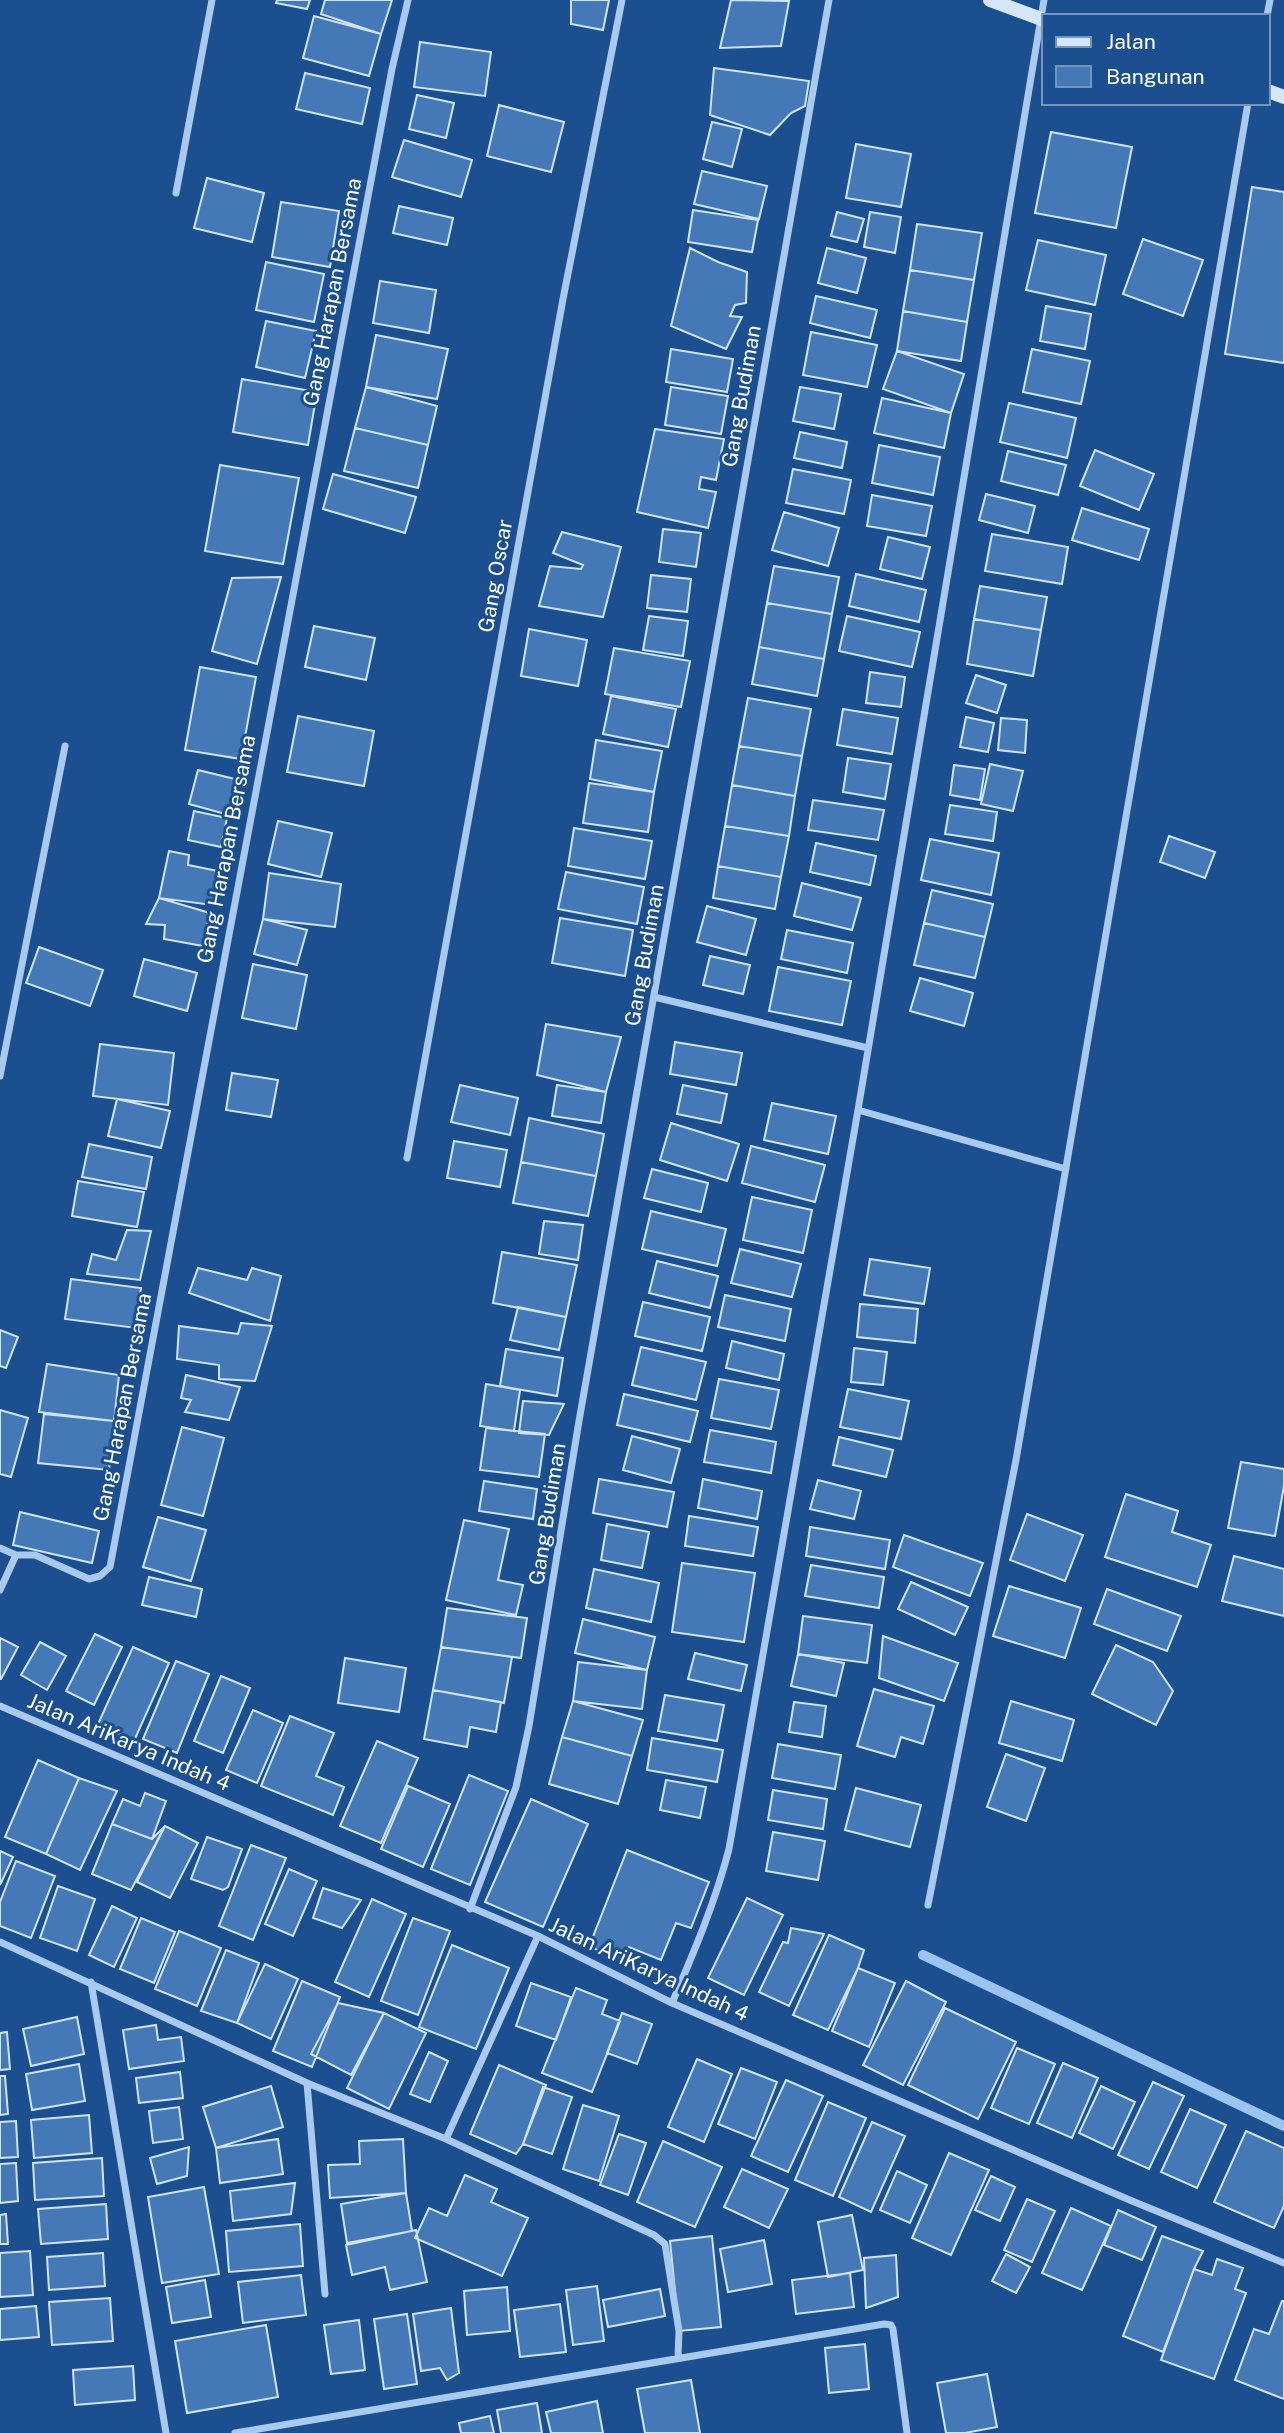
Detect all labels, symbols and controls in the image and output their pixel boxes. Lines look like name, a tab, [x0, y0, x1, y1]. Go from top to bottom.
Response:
legend	[1042, 14, 1270, 105]
text: Jalan	[1106, 29, 1156, 54]
text: Bangunan	[1106, 64, 1205, 89]
street label: Gang Harapan Bersama	[298, 176, 366, 408]
street label: Gang Budiman	[716, 323, 766, 469]
street label: Gang Oscar	[473, 518, 517, 634]
street label: Gang Harapan Bersama	[192, 733, 260, 965]
street label: Gang Budiman	[619, 882, 669, 1028]
street label: Gang Harapan Bersama	[88, 1291, 156, 1523]
street label: Gang Budiman	[523, 1441, 571, 1587]
street label: Jalan AriKarya Indah 4	[24, 1688, 234, 1796]
street label: Jalan AriKarya Indah 4	[545, 1912, 753, 2026]

